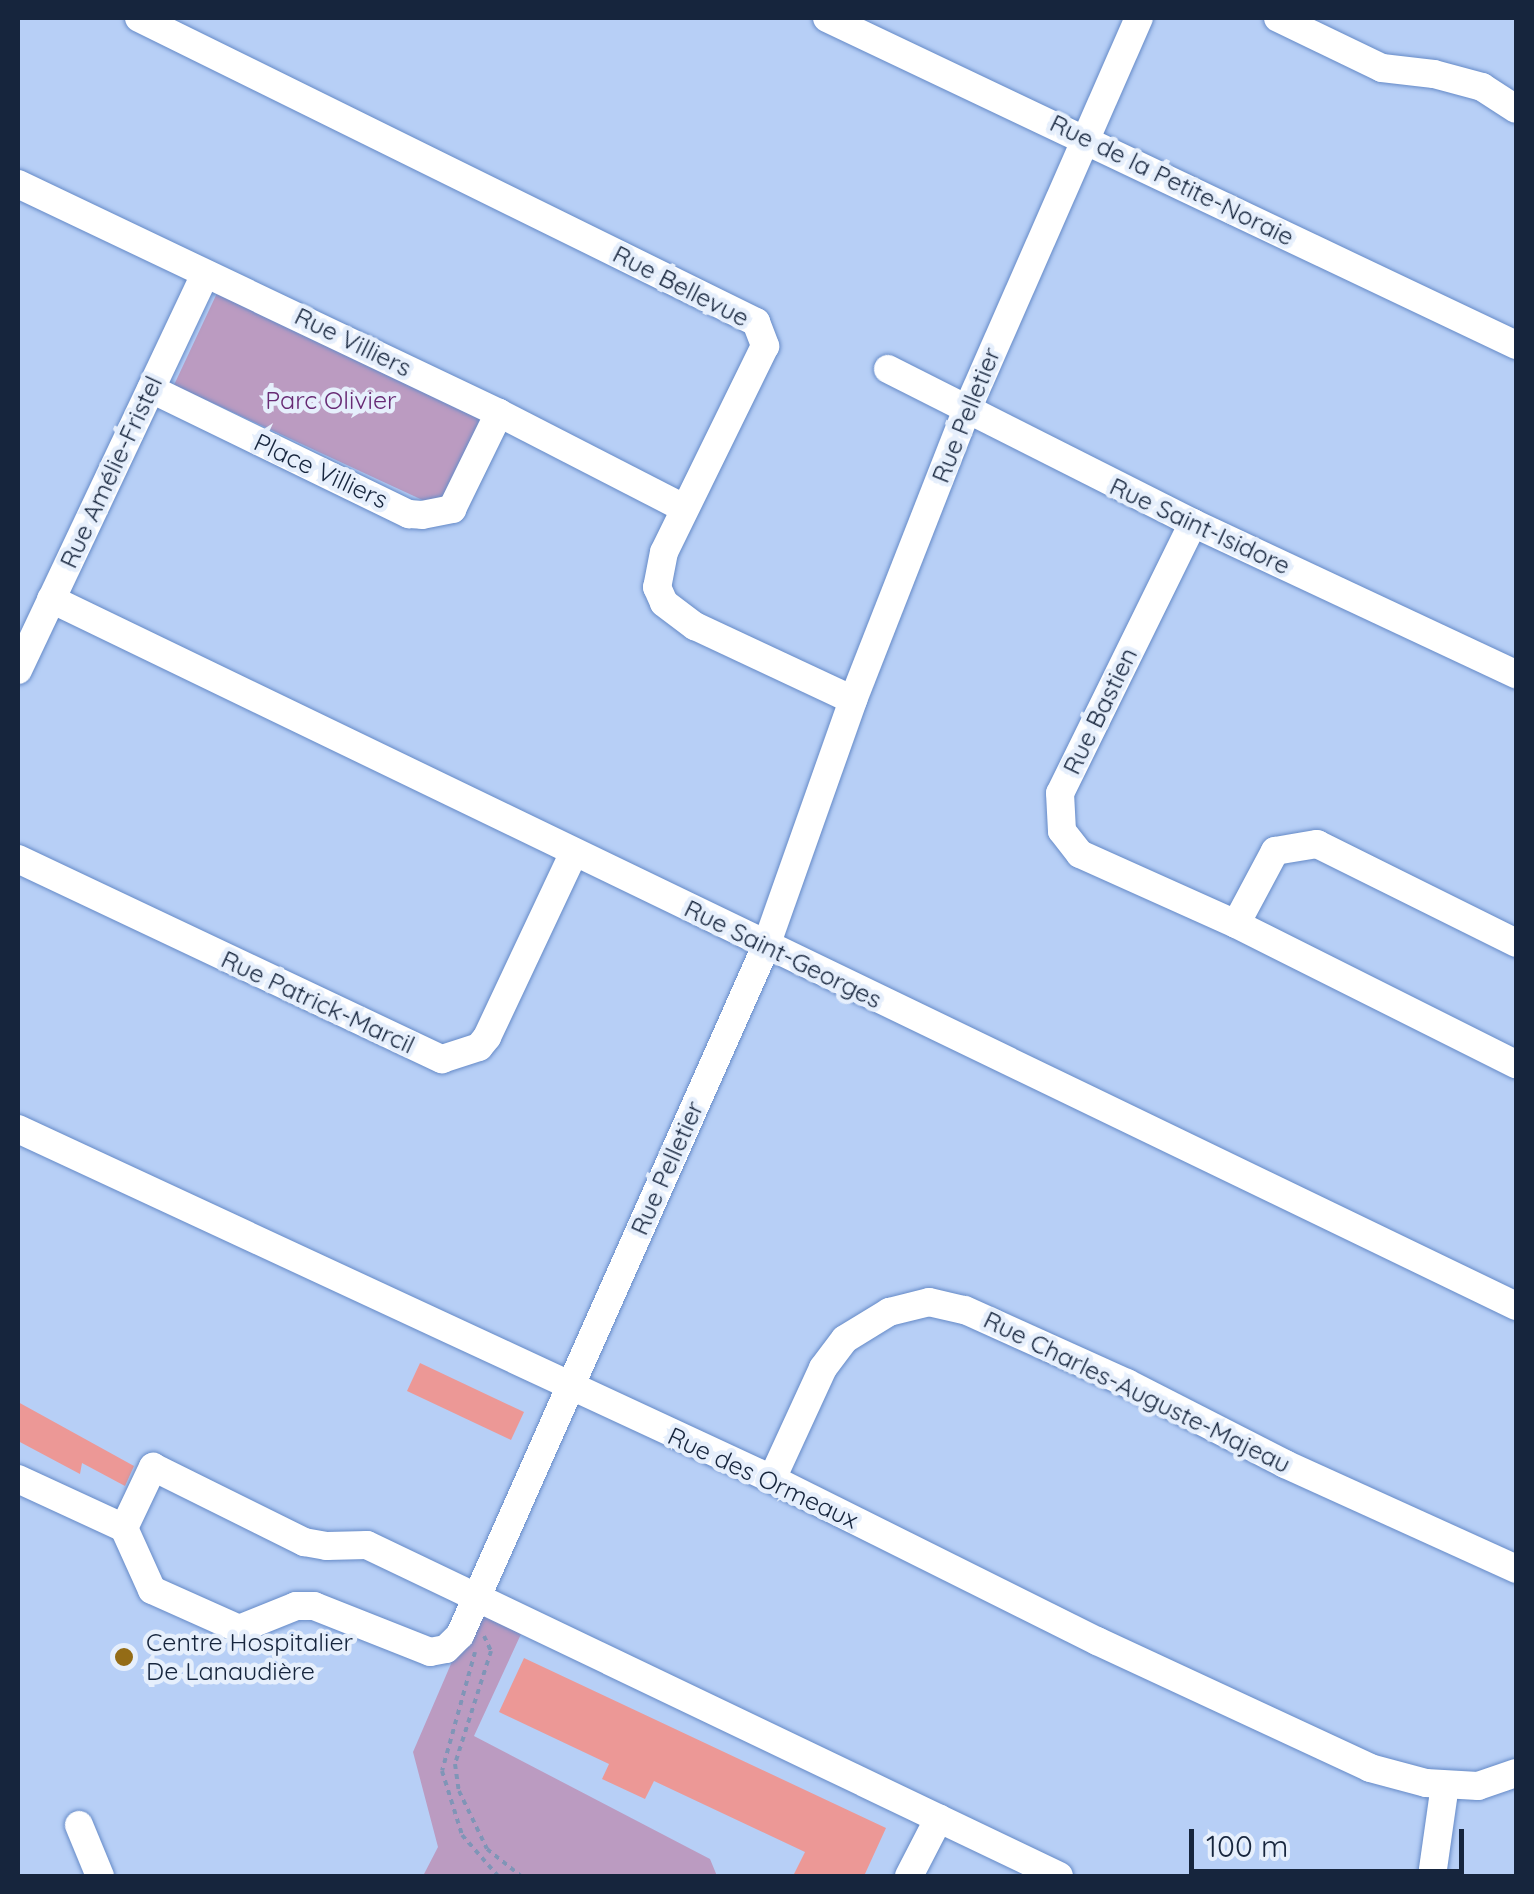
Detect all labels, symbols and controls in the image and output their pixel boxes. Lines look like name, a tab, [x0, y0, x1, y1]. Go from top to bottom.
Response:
street label: Rue de la Petite-Noraie	[1045, 108, 1299, 252]
street label: Rue Bellevue	[608, 239, 754, 333]
street label: Rue Villiers	[290, 301, 416, 383]
street label: Rue Pelletier	[925, 343, 1007, 487]
street label: Rue Amélie-Fristel	[53, 371, 169, 573]
park label: Parc Olivier	[265, 385, 397, 415]
street label: Place Villiers	[249, 427, 393, 515]
street label: Rue Saint-Isidore	[1105, 471, 1295, 581]
street label: Rue Bastien	[1056, 643, 1144, 779]
street label: Rue Saint-Georges	[679, 893, 887, 1015]
street label: Rue Patrick-Marcil	[216, 944, 420, 1060]
street label: Rue Pelletier	[624, 1096, 710, 1240]
street label: Rue Charles-Auguste-Majeau	[979, 1305, 1295, 1479]
street label: Rue des Ormeaux	[663, 1421, 863, 1535]
place label: Centre Hospitalier De Lanaudière	[146, 1628, 353, 1687]
marker: Centre Hospitalier De Lanaudière	[111, 1644, 137, 1670]
scale bar	[1194, 1809, 1469, 1871]
text: 100 m	[1206, 1827, 1288, 1865]

